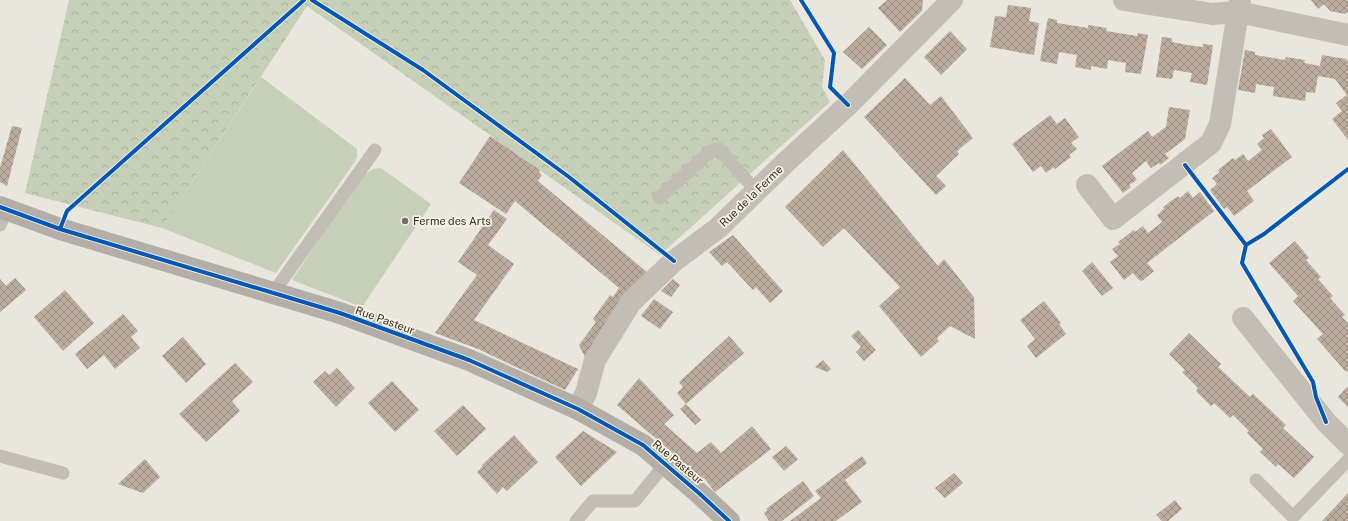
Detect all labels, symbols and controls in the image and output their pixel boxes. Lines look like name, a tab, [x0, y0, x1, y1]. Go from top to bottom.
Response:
street label: Rue de la Ferme	[717, 163, 785, 229]
place label: Ferme des Arts	[413, 215, 491, 227]
marker: Ferme des Arts	[400, 216, 410, 226]
street label: Rue Pasteur	[354, 304, 416, 336]
street label: Rue Pasteur	[650, 437, 706, 487]

